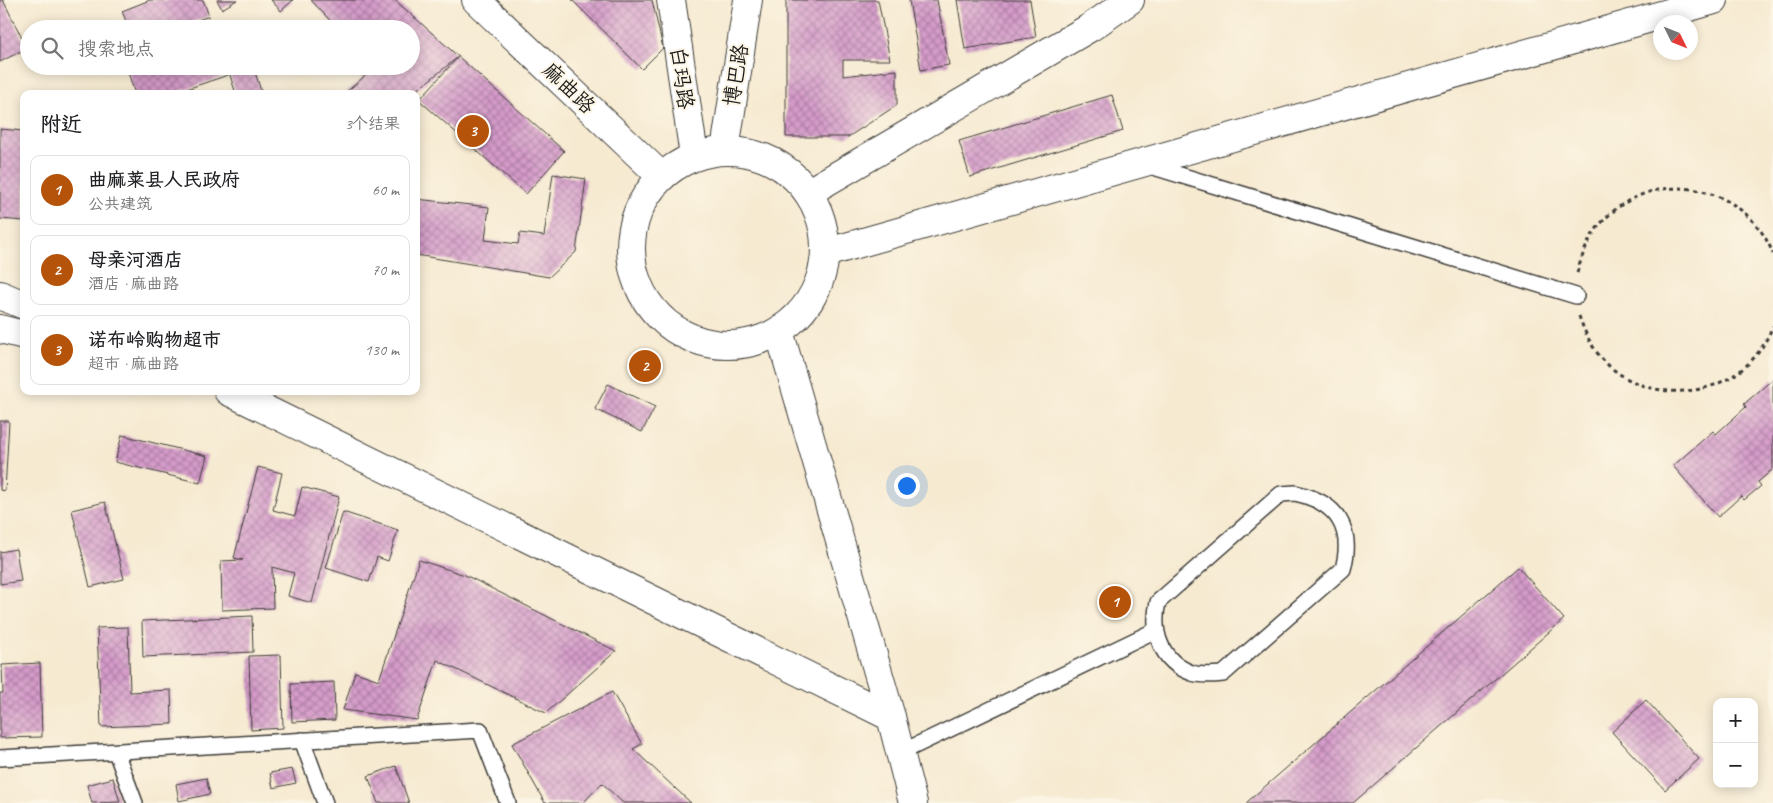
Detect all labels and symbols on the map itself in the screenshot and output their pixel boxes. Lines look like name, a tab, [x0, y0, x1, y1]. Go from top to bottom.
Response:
north arrow	[1653, 15, 1698, 60]
street label: 博巴路	[718, 42, 754, 108]
street label: 白玛路	[665, 45, 699, 111]
street label: 麻曲路	[537, 57, 601, 119]
pin: 3	[457, 112, 489, 150]
pin: 2	[629, 347, 661, 385]
your location	[894, 473, 920, 499]
pin: 1	[1099, 583, 1131, 621]

